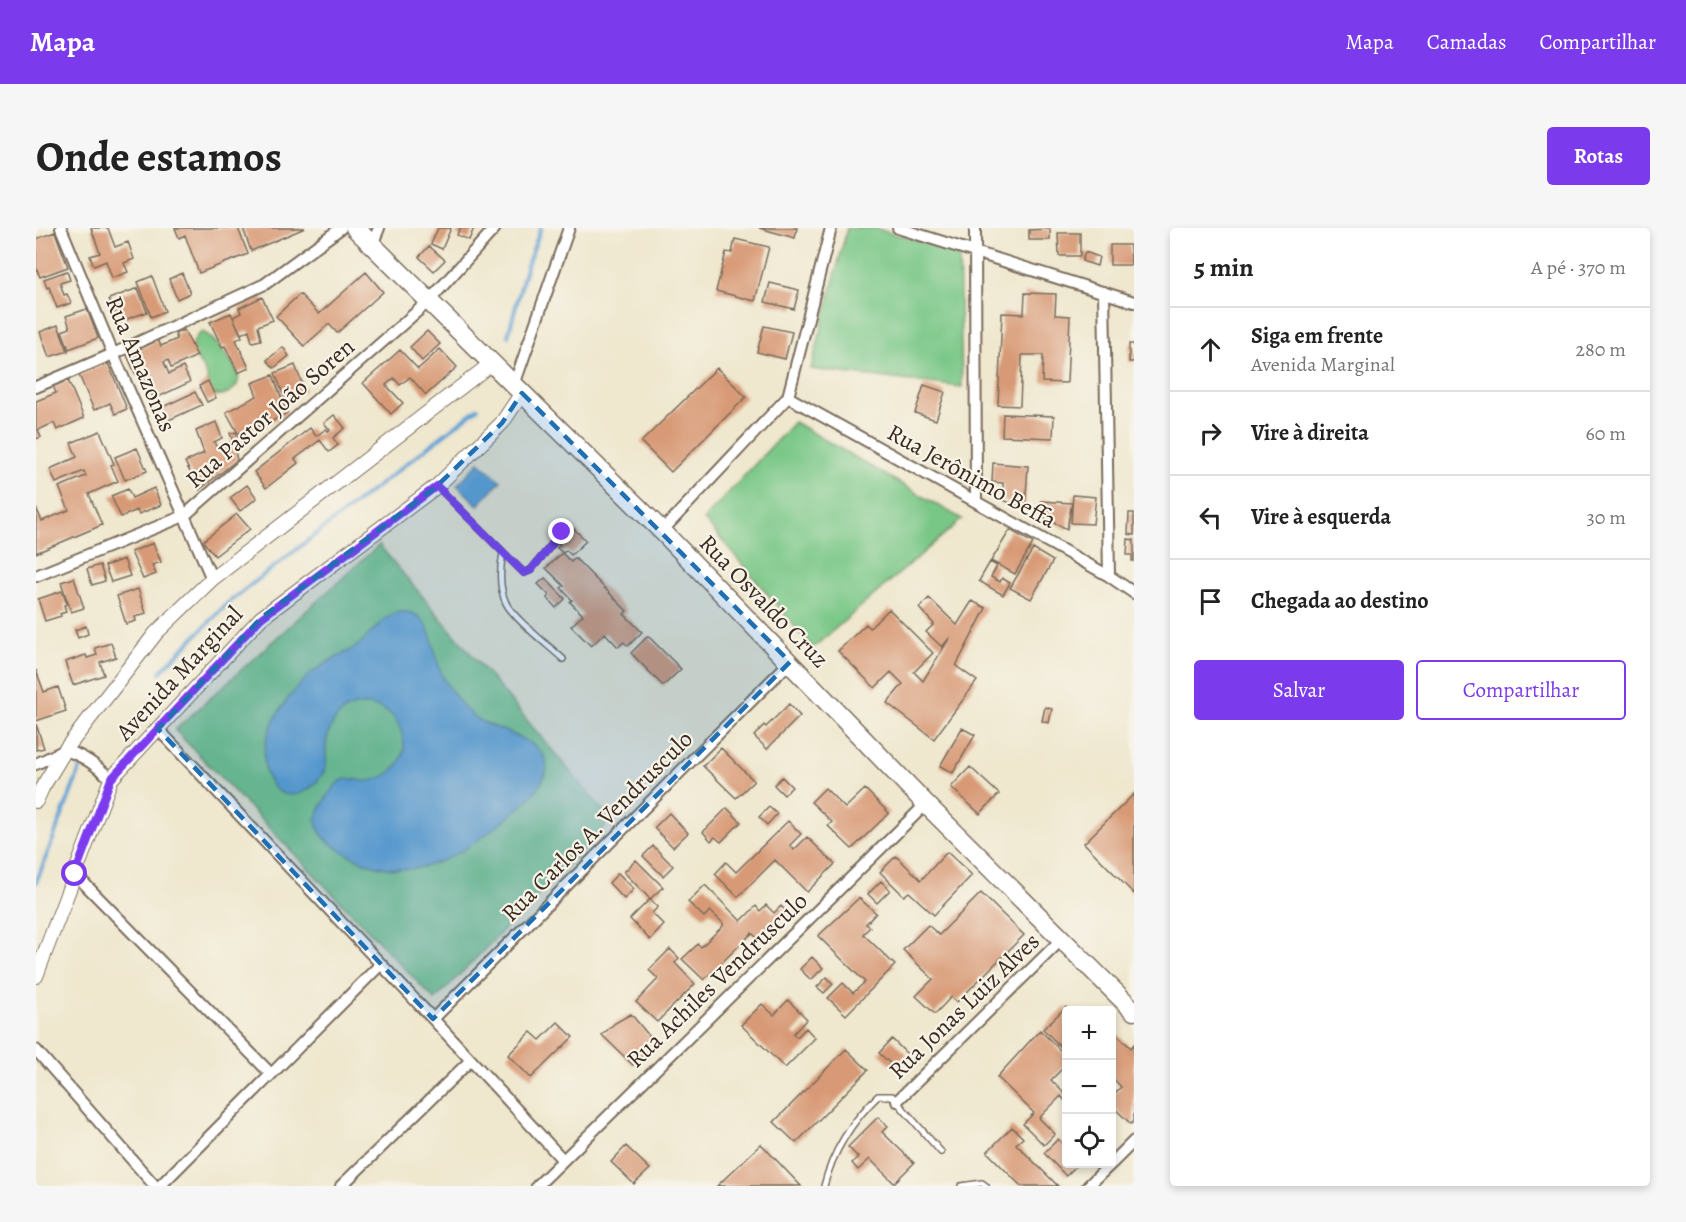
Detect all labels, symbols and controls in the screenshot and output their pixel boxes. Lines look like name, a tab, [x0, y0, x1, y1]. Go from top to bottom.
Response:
text: Mapa	[30, 23, 95, 61]
text: Mapa	[1345, 28, 1394, 56]
text: Camadas	[1427, 28, 1506, 56]
text: Compartilhar	[1539, 28, 1656, 56]
button: Rotas	[1547, 127, 1650, 185]
text: Onde estamos	[36, 128, 282, 185]
text: 5 min	[1194, 250, 1254, 285]
text: A pé · 370 m	[1531, 254, 1626, 281]
street label: Rua Amazonas	[98, 291, 184, 437]
text: Siga em frente	[1251, 321, 1383, 351]
street label: Rua Pastor João Soren	[179, 331, 361, 495]
icon: ahead	[1194, 333, 1227, 366]
text: 280 m	[1576, 336, 1626, 363]
text: Avenida Marginal	[1251, 351, 1395, 378]
street label: Rua Jerônimo Beffa	[882, 416, 1063, 536]
icon: right	[1194, 417, 1227, 450]
text: Vire à direita	[1251, 418, 1369, 448]
text: 60 m	[1586, 420, 1626, 447]
icon: left	[1194, 501, 1227, 534]
text: Vire à esquerda	[1251, 502, 1391, 532]
text: 30 m	[1586, 504, 1626, 531]
route end	[548, 518, 574, 544]
street label: Rua Osvaldo Cruz	[692, 527, 836, 675]
icon: arrive	[1194, 585, 1227, 618]
text: Chegada ao destino	[1251, 586, 1429, 616]
street label: Avenida Marginal	[108, 599, 250, 748]
button: Salvar	[1194, 660, 1404, 720]
button: Compartilhar	[1416, 660, 1626, 720]
street label: Rua Carlos A. Vendrusculo	[494, 723, 700, 929]
route start	[61, 860, 87, 886]
street label: Rua Achiles Vendrusculo	[620, 885, 814, 1075]
street label: Rua Jonas Luiz Alves	[882, 926, 1046, 1086]
map controls	[1062, 1006, 1116, 1168]
button: +	[1062, 1006, 1116, 1060]
button: −	[1062, 1060, 1116, 1114]
button: locate	[1062, 1114, 1116, 1168]

